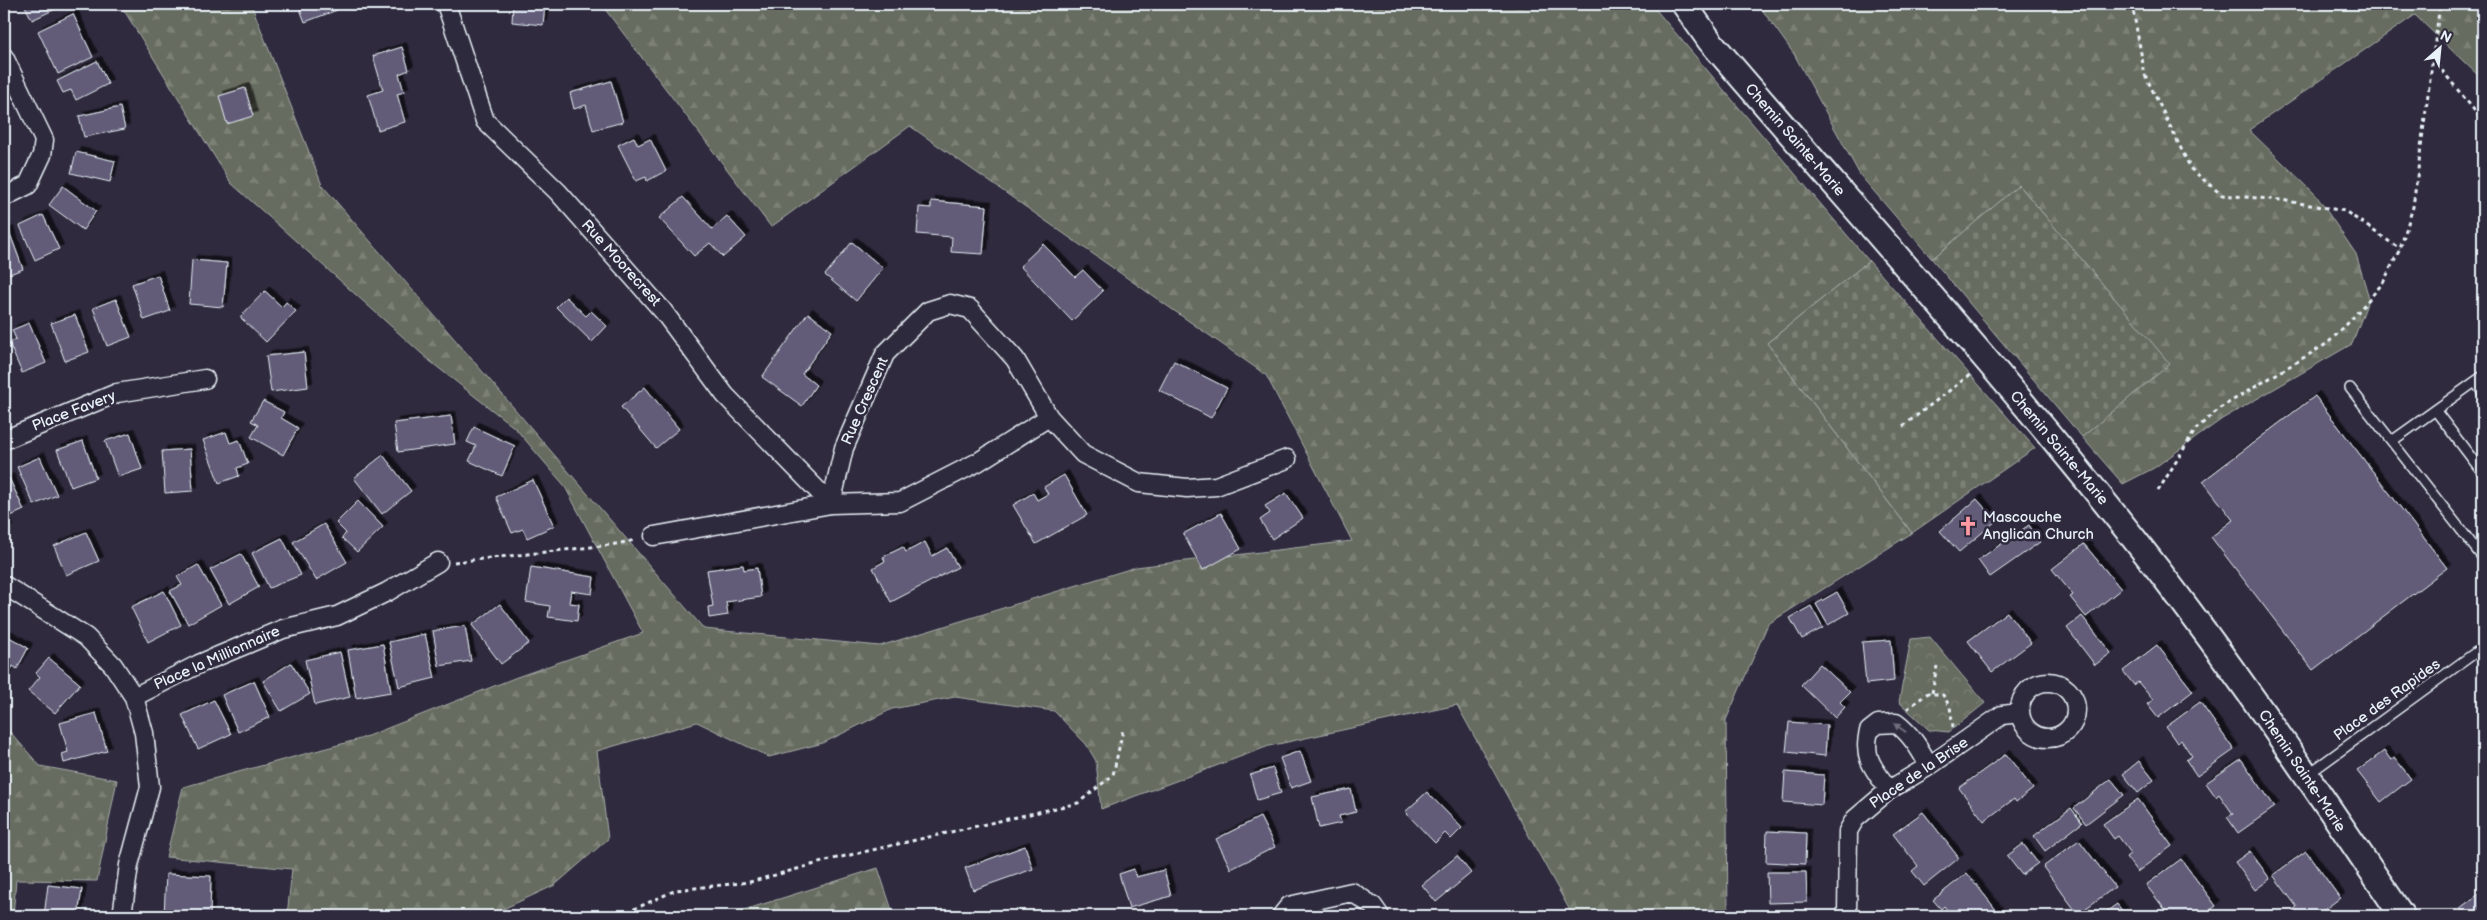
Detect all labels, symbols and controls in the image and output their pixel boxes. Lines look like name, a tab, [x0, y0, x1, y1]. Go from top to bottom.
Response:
north arrow	[2414, 22, 2464, 72]
text: N	[2437, 27, 2454, 47]
street label: Chemin Sainte-Marie	[1741, 80, 1849, 200]
street label: Rue Moorecrest	[577, 216, 665, 311]
street label: Rue Crescent	[837, 354, 893, 448]
street label: Place Favery	[30, 386, 119, 436]
street label: Chemin Sainte-Marie	[2006, 387, 2112, 509]
place label: Mascouche Anglican Church	[1983, 508, 2094, 544]
church icon: Mascouche Anglican Church	[1957, 515, 1979, 537]
street label: Place la Millionnaire	[151, 622, 283, 694]
street label: Place des Rapides	[2330, 655, 2445, 745]
street label: Chemin Sainte-Marie	[2254, 706, 2350, 836]
one-way arrow	[1893, 723, 1907, 733]
street label: Place de la Brise	[1866, 733, 1972, 813]

